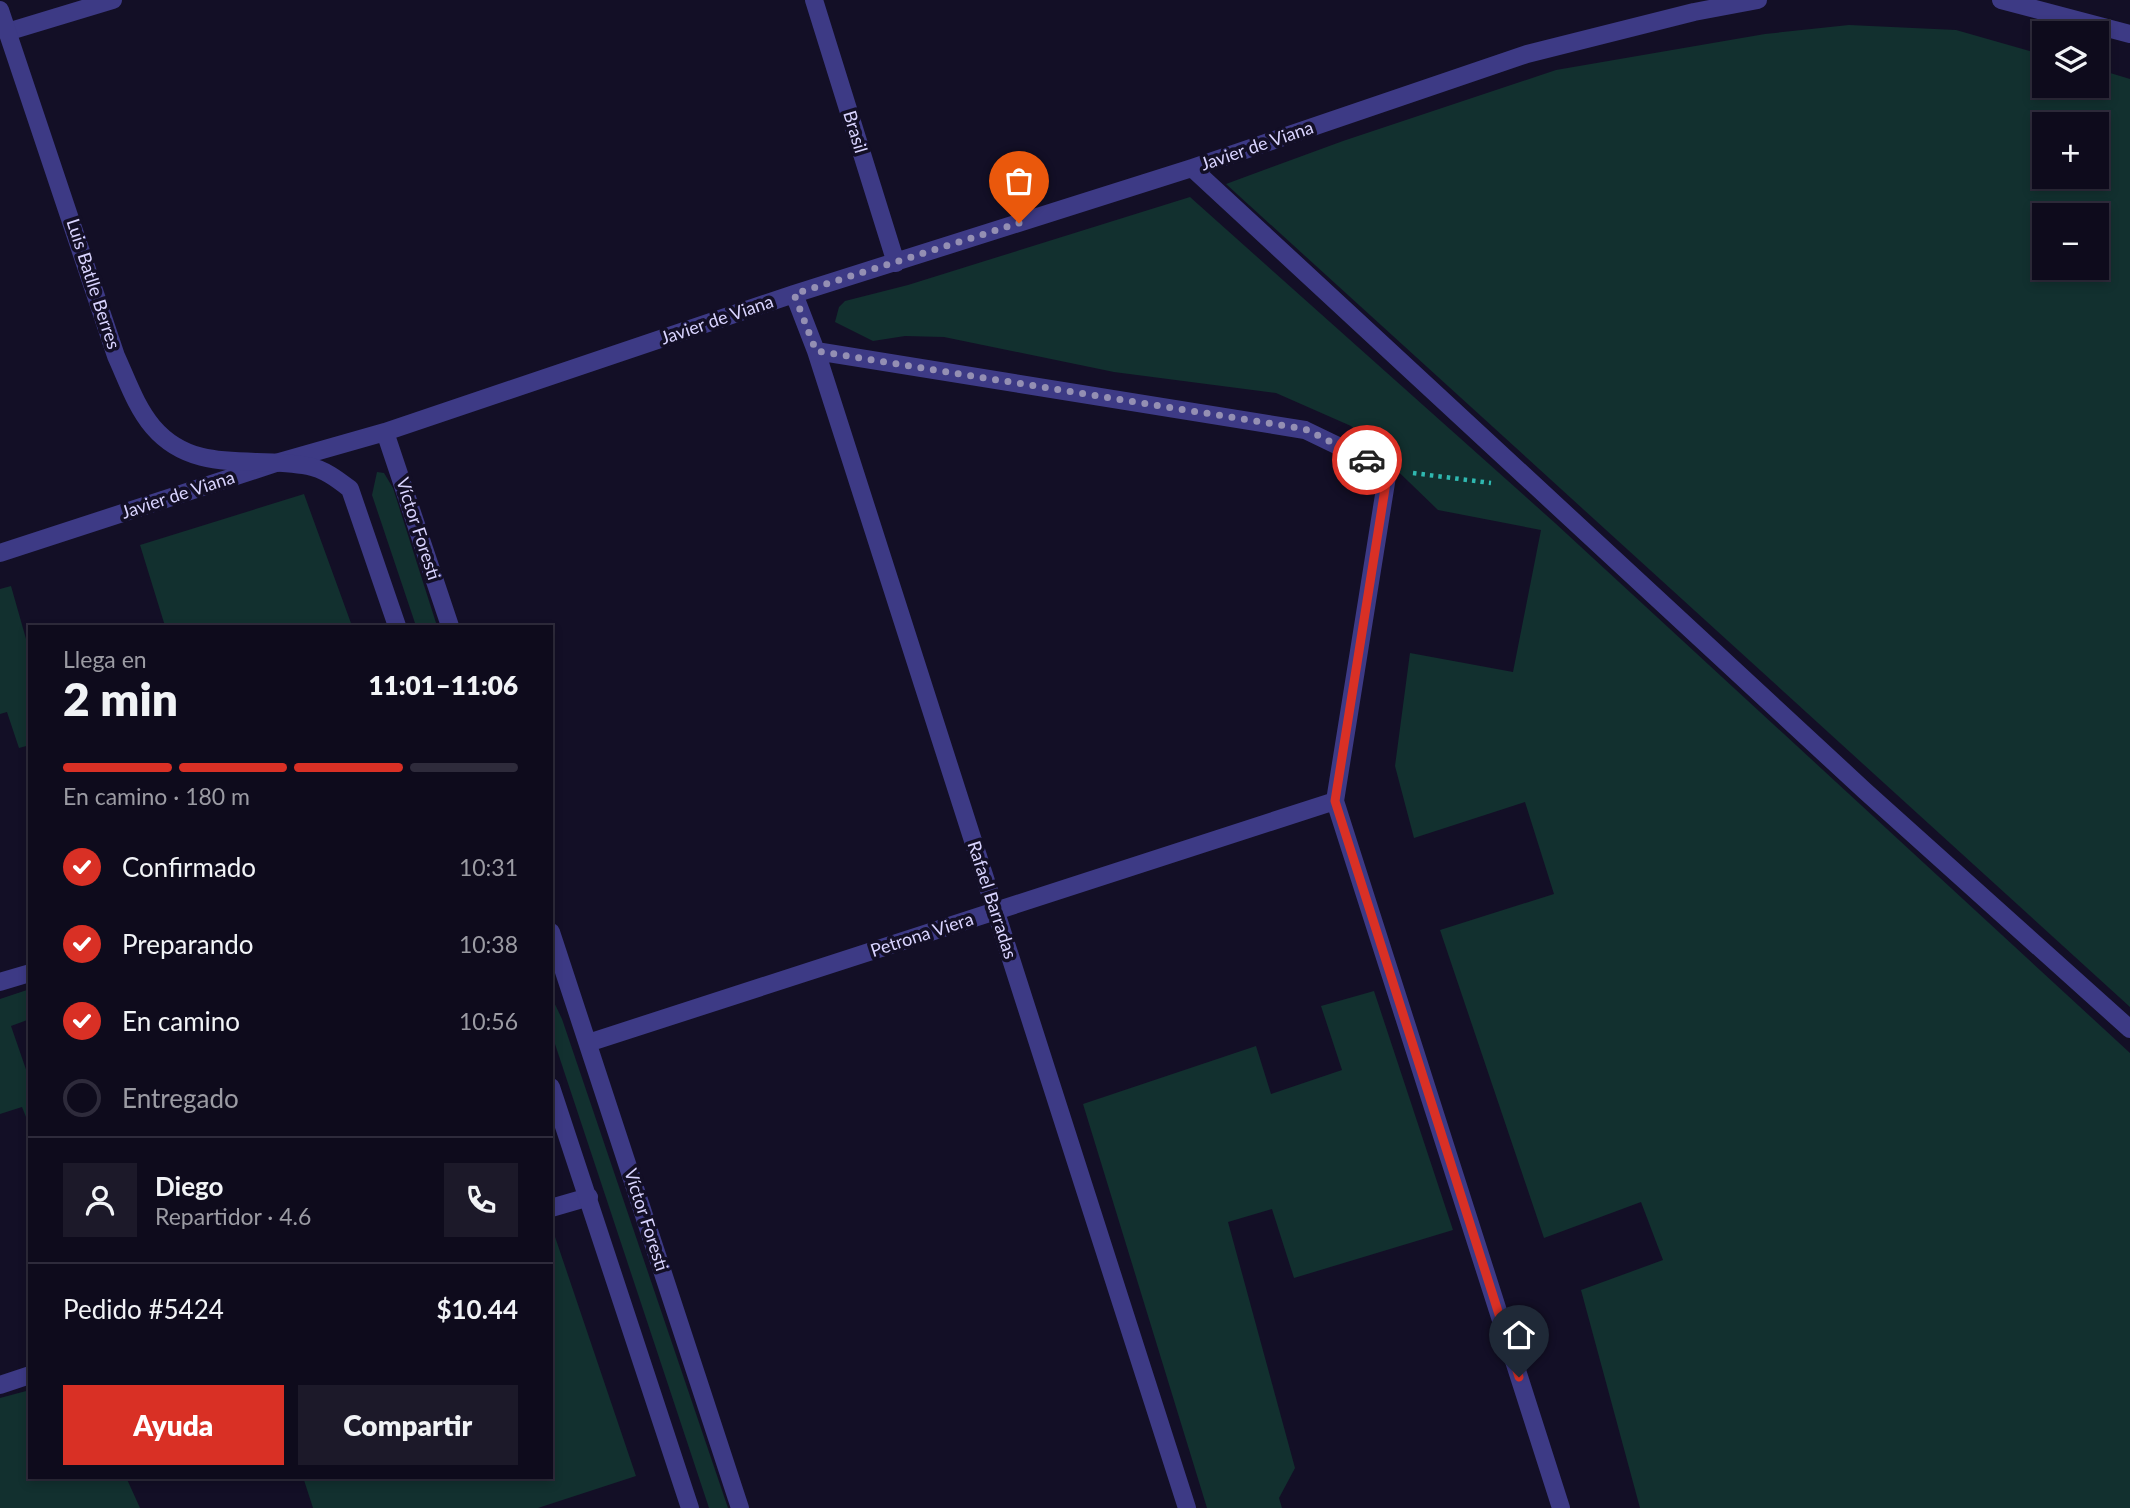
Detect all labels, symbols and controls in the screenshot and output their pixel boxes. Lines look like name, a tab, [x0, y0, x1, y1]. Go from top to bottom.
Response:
map controls	[2032, 21, 2109, 280]
button: layers	[2032, 21, 2109, 98]
street label: Brasil	[839, 108, 873, 156]
button: +	[2032, 112, 2109, 189]
street label: Javier de Viana	[1197, 115, 1316, 175]
pin	[989, 151, 1049, 223]
icon: bag	[1000, 162, 1038, 200]
button: −	[2032, 203, 2109, 280]
street label: Luis Batlle Berres	[62, 216, 125, 352]
street label: Javier de Viana	[657, 289, 776, 349]
courier	[1332, 425, 1402, 495]
icon: car	[1348, 441, 1386, 479]
street label: Javier de Viana	[118, 465, 237, 523]
street label: Víctor Foresti	[392, 475, 446, 583]
text: Llega en	[63, 645, 147, 673]
text: 11:01–11:06	[368, 669, 518, 701]
text: 2 min	[63, 671, 178, 726]
text: En camino · 180 m	[63, 782, 250, 810]
street label: Rafael Barradas	[964, 838, 1022, 962]
icon: check	[63, 848, 101, 886]
text: Confirmado	[122, 851, 256, 883]
text: 10:31	[459, 853, 518, 881]
street label: Petrona Viera	[867, 907, 976, 961]
icon: check	[63, 925, 101, 963]
text: Preparando	[122, 928, 254, 960]
text: 10:38	[459, 930, 518, 958]
icon: check	[63, 1002, 101, 1040]
text: En camino	[122, 1005, 240, 1037]
text: 10:56	[459, 1007, 518, 1035]
text: Entregado	[122, 1082, 239, 1114]
button: person	[63, 1163, 137, 1237]
button: phone	[444, 1163, 518, 1237]
street label: Víctor Foresti	[620, 1166, 674, 1274]
text: Diego	[155, 1170, 223, 1202]
text: Repartidor · 4.6	[155, 1202, 311, 1230]
text: Pedido #5424	[63, 1293, 224, 1325]
text: $10.44	[436, 1293, 518, 1325]
pin	[1489, 1305, 1549, 1377]
icon: home	[1500, 1316, 1538, 1354]
button: Ayuda	[63, 1385, 284, 1465]
button: Compartir	[298, 1385, 518, 1465]

